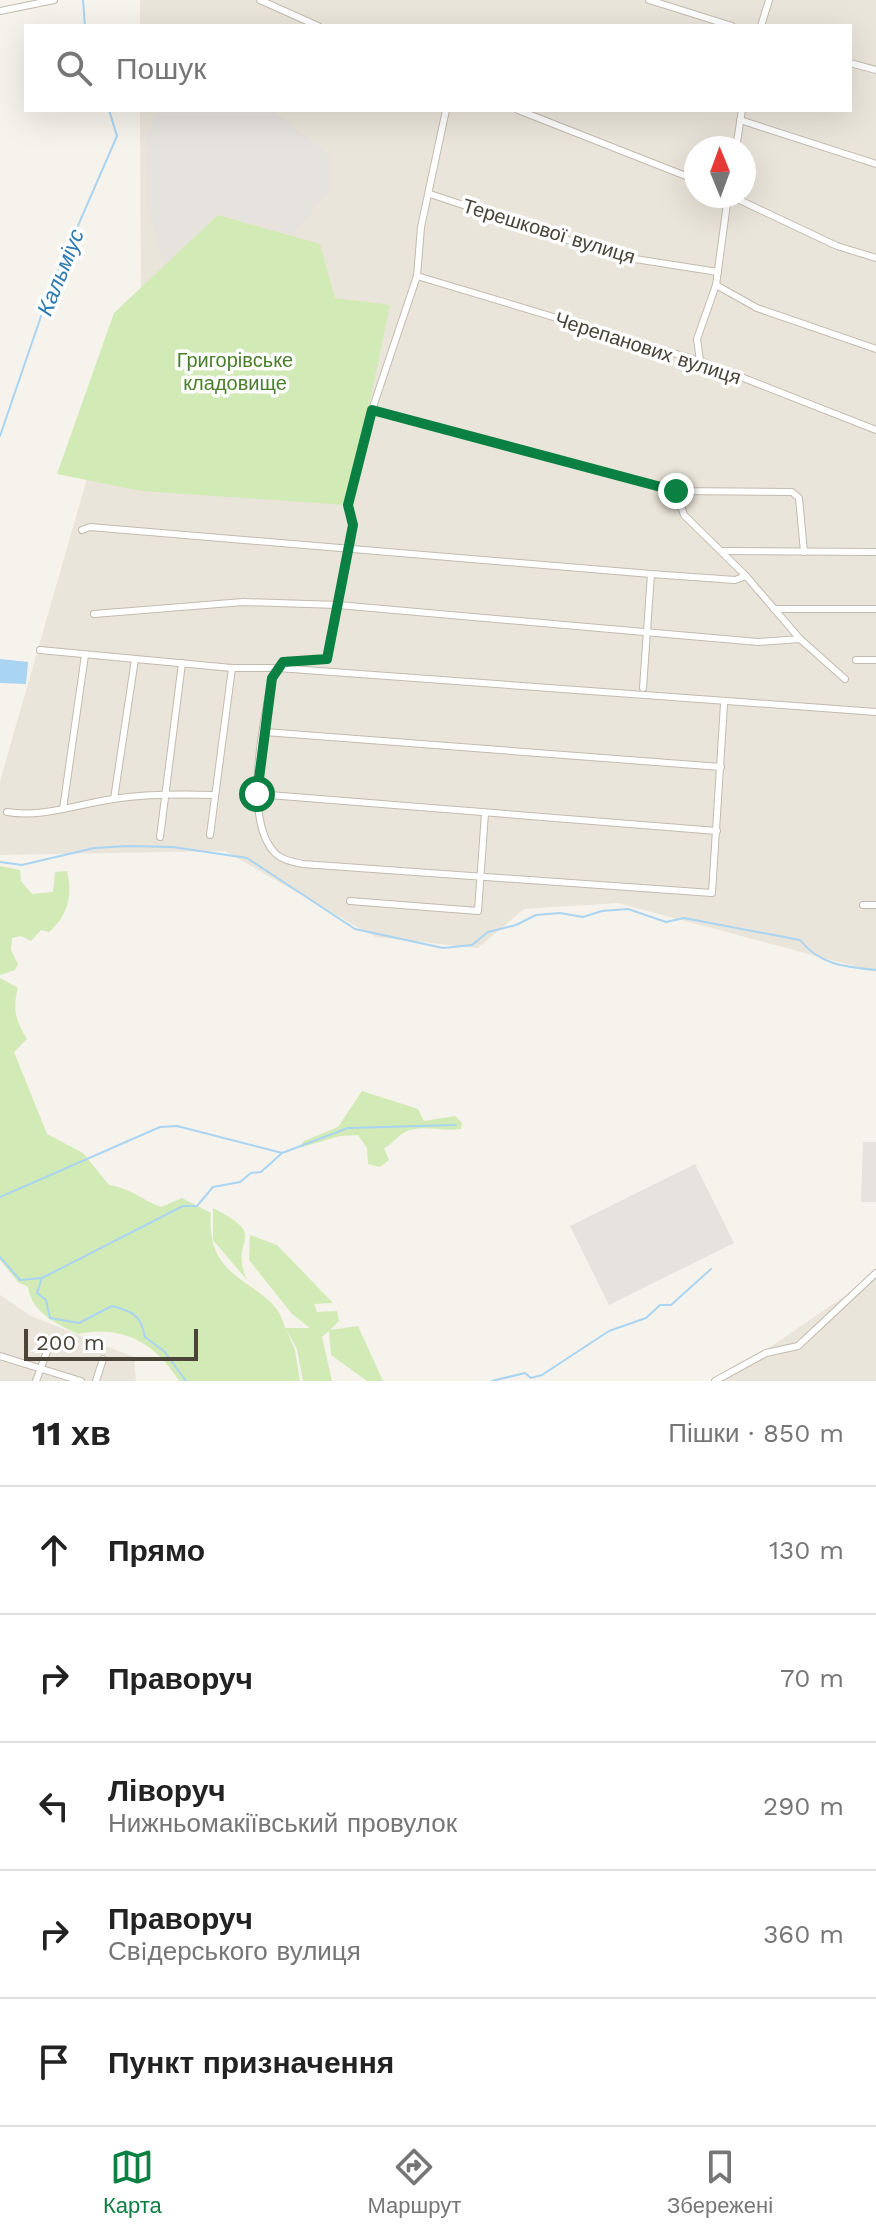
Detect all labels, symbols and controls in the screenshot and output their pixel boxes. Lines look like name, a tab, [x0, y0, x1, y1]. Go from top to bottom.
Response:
search box	[24, 24, 852, 112]
icon: search	[52, 46, 96, 90]
text: Пошук	[116, 51, 206, 86]
north arrow	[684, 136, 756, 208]
street label: Терешкової вулиця	[460, 193, 638, 269]
water label: Кальміус	[32, 225, 89, 319]
street label: Черепанових вулиця	[552, 307, 744, 389]
park label: Григорівське кладовище	[177, 348, 293, 395]
route end	[658, 473, 694, 509]
route start	[239, 776, 275, 812]
scale bar	[24, 1325, 198, 1361]
text: 200 m	[36, 1330, 105, 1355]
text: 11 хв	[32, 1413, 111, 1453]
text: Пішки · 850 m	[668, 1418, 844, 1448]
icon: ahead	[32, 1528, 76, 1572]
text: Прямо	[108, 1533, 205, 1568]
text: 130 m	[769, 1535, 844, 1565]
icon: right	[32, 1656, 76, 1700]
text: Праворуч	[108, 1661, 253, 1696]
text: 70 m	[780, 1663, 844, 1693]
text: Ліворуч	[108, 1773, 226, 1808]
icon: left	[32, 1784, 76, 1828]
text: 290 m	[763, 1791, 844, 1821]
text: Нижньомакіївський провулок	[108, 1808, 457, 1838]
text: Праворуч	[108, 1901, 253, 1936]
icon: right	[32, 1912, 76, 1956]
text: 360 m	[763, 1919, 844, 1949]
text: Свiдерського вулиця	[108, 1936, 361, 1966]
icon: arrive	[32, 2040, 76, 2084]
text: Пункт призначення	[108, 2045, 394, 2080]
tab: Карта	[103, 2145, 162, 2219]
tab: Маршрут	[368, 2145, 461, 2219]
tab: Збережені	[667, 2145, 773, 2219]

